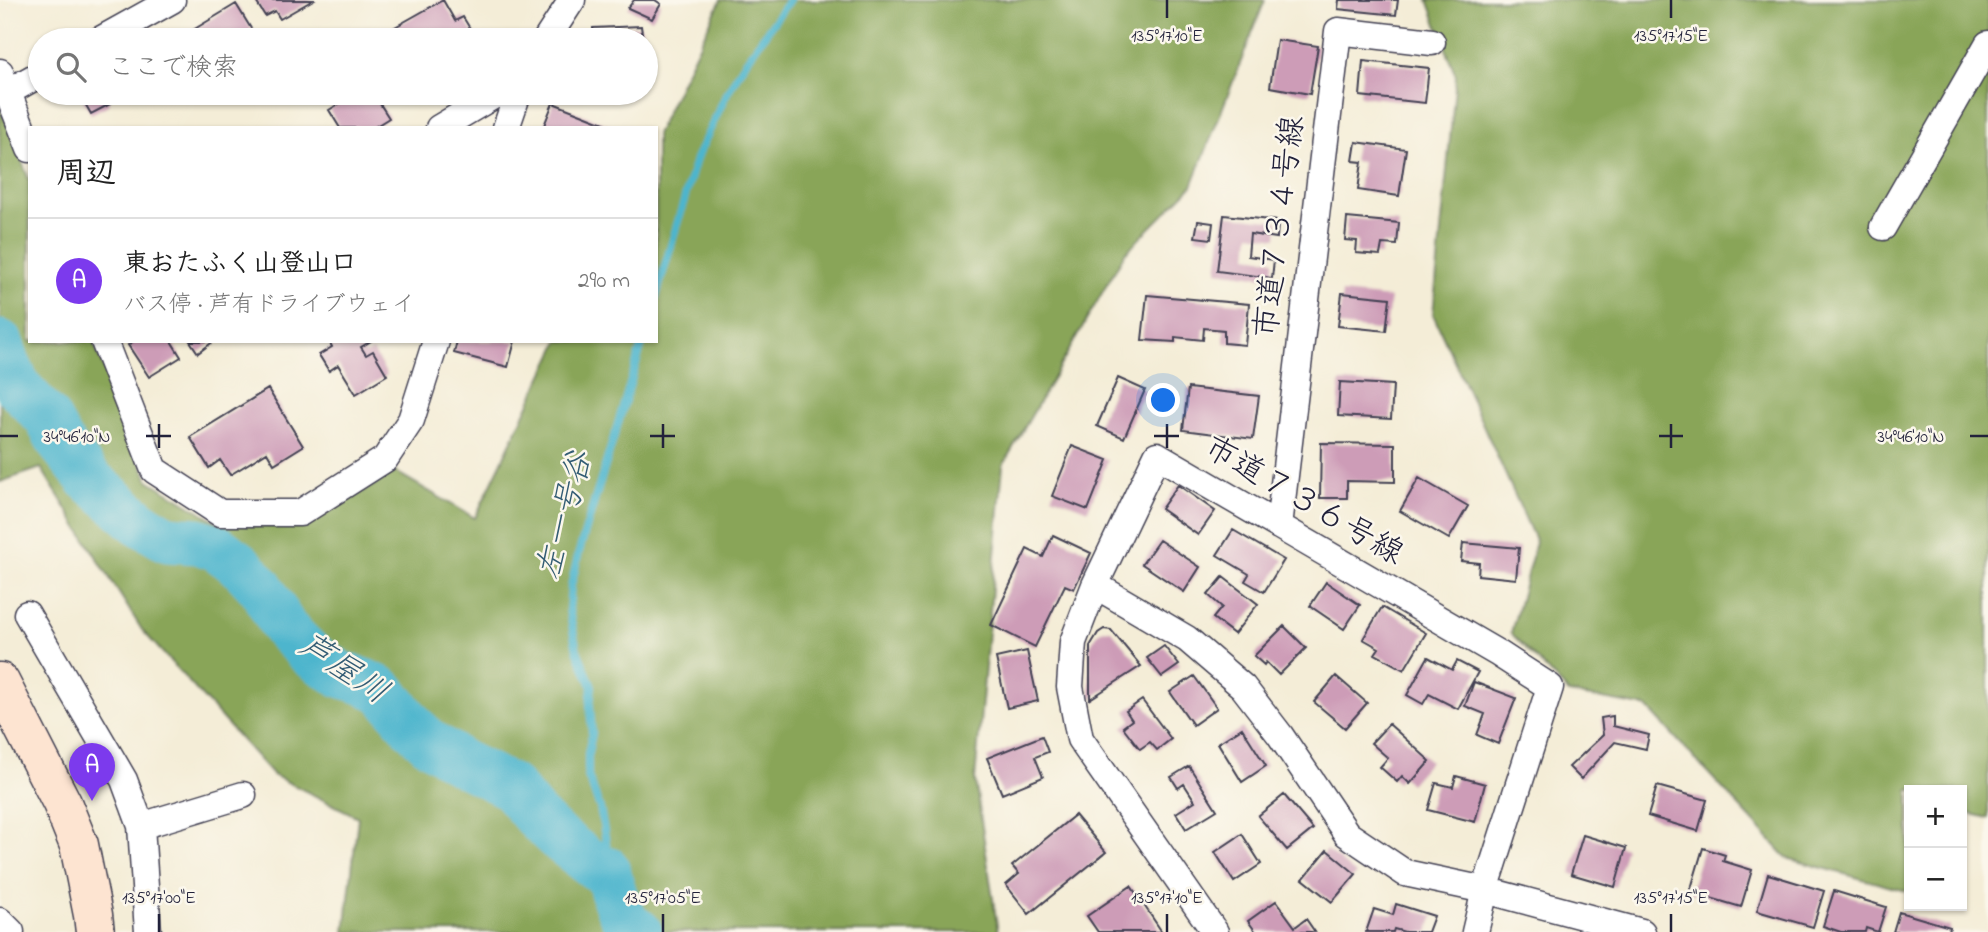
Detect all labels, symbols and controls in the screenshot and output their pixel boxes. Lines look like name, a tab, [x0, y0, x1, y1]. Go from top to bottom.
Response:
text: 135°17'10"E	[1131, 24, 1203, 50]
text: 135°17'15"E	[1634, 24, 1708, 50]
search box	[28, 28, 658, 105]
icon: search	[52, 48, 90, 86]
text: ここで検索	[108, 50, 238, 88]
street label: 市道７３４号線	[1244, 113, 1318, 341]
text: 周辺	[56, 153, 116, 197]
text: 東おたふく山登山口	[123, 246, 357, 284]
text: A	[72, 265, 86, 298]
text: 290 m	[578, 265, 630, 298]
text: バス停 · 芦有ドライブウェイ	[123, 289, 414, 322]
your location	[1146, 383, 1180, 417]
text: 34°46'10"N	[44, 425, 110, 451]
text: 34°46'10"N	[1878, 425, 1944, 451]
street label: 市道７３６号線	[1194, 426, 1412, 578]
water label: 左一号谷	[526, 445, 607, 586]
water label: 芦屋川	[289, 622, 397, 718]
pin: A	[69, 743, 115, 801]
map controls	[1904, 785, 1967, 911]
button: +	[1904, 785, 1967, 848]
button: −	[1904, 848, 1967, 911]
text: 135°17'00"E	[122, 886, 196, 912]
text: 135°17'05"E	[625, 886, 701, 912]
text: 135°17'10"E	[1131, 886, 1203, 912]
text: 135°17'15"E	[1634, 886, 1708, 912]

